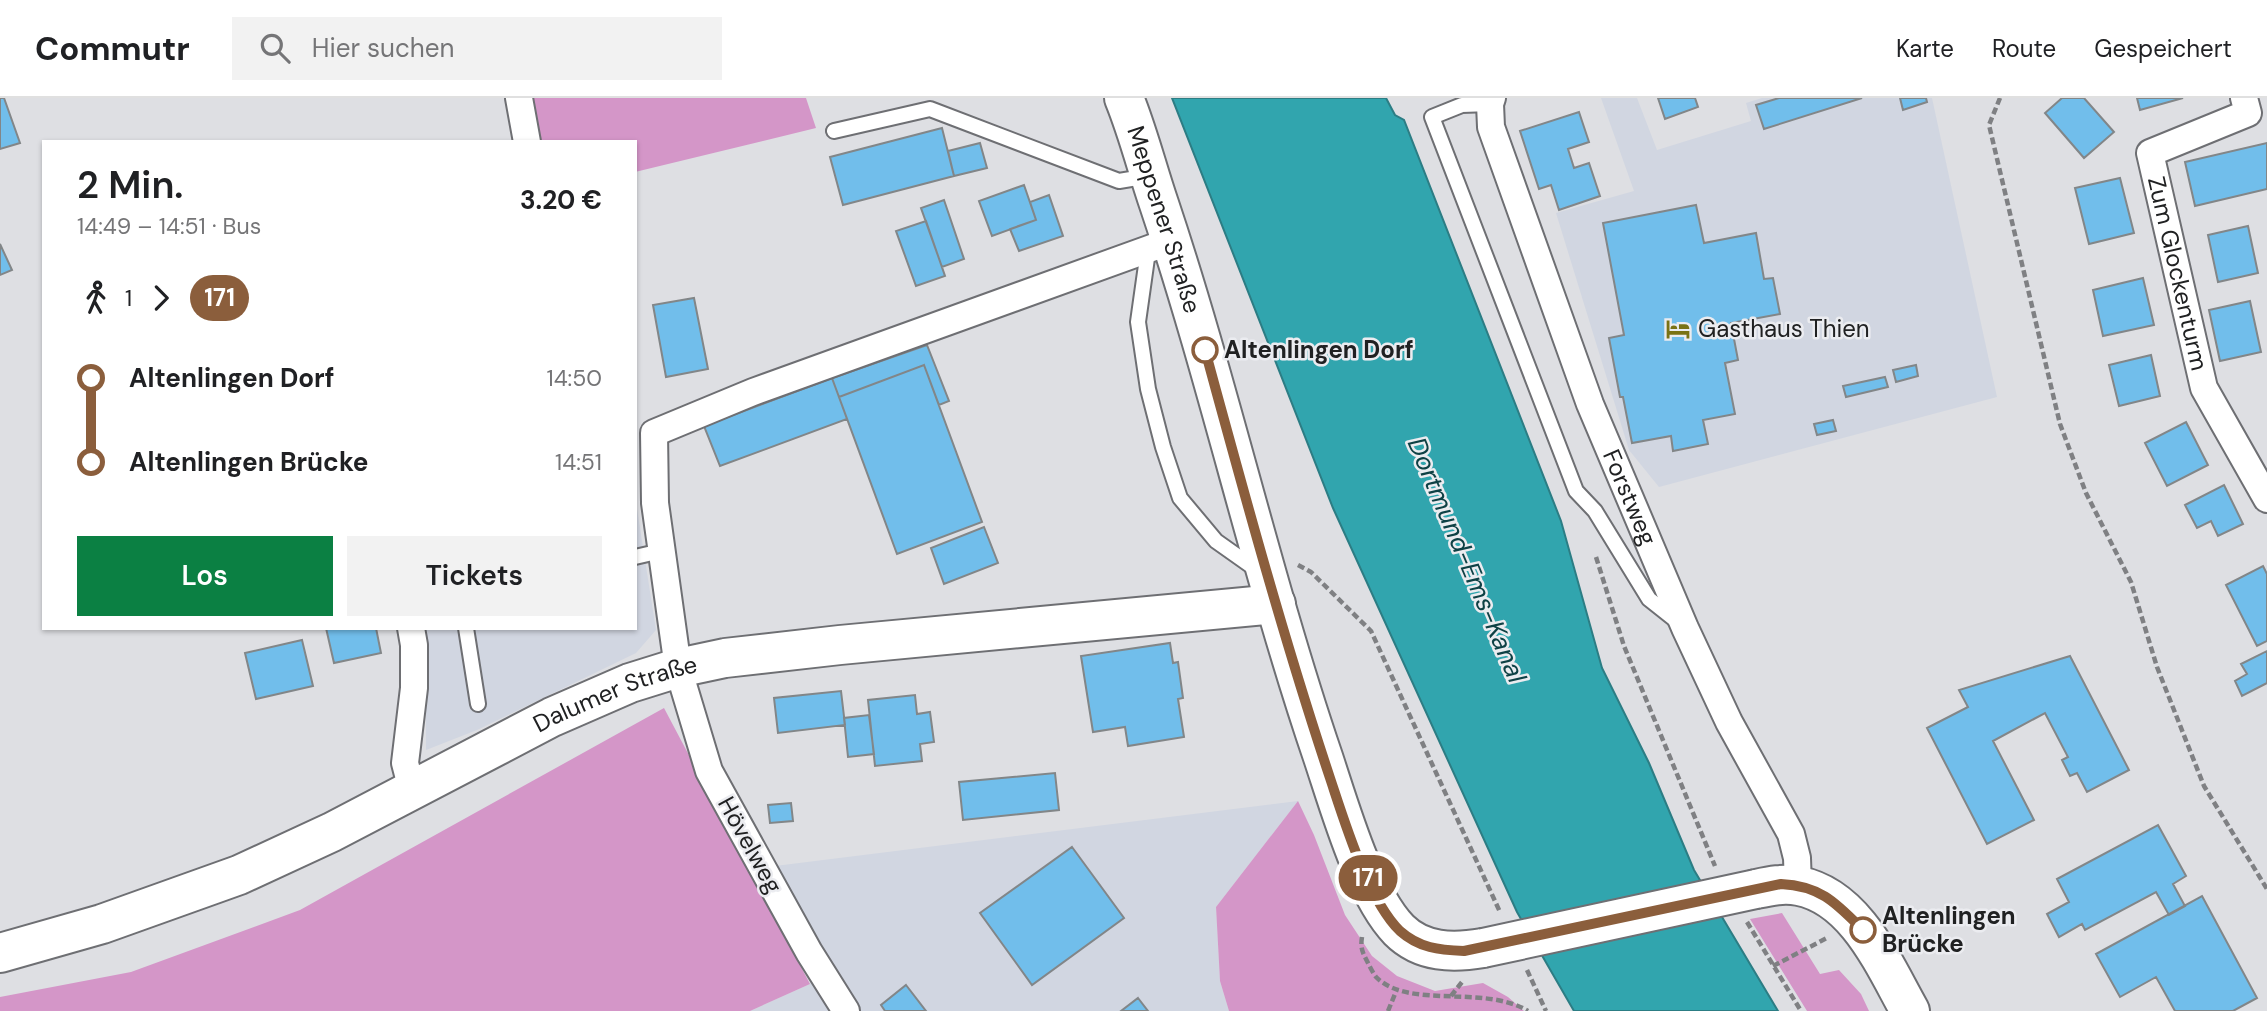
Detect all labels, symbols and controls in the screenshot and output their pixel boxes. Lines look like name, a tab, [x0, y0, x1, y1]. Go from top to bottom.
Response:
search box	[232, 17, 722, 80]
text: Commutr	[35, 27, 190, 70]
icon: search	[256, 29, 294, 67]
text: Hier suchen	[312, 31, 454, 65]
text: Karte	[1896, 33, 1954, 64]
text: Route	[1992, 33, 2056, 64]
text: Gespeichert	[2094, 33, 2232, 64]
street label: Meppener Straße	[1120, 122, 1208, 317]
text: 2 Min.	[77, 160, 183, 210]
street label: Zum Glockenturm	[2141, 173, 2215, 373]
text: 3.20 €	[520, 183, 602, 217]
text: 14:49 – 14:51 · Bus	[77, 211, 261, 241]
icon: walk	[77, 279, 115, 317]
icon: forward	[142, 279, 180, 317]
text: 171	[204, 282, 235, 313]
text: 1	[125, 283, 132, 313]
place label: Gasthaus Thien	[1698, 313, 1870, 344]
hotel icon: Gasthaus Thien	[1664, 315, 1692, 343]
place label: Altenlingen Dorf	[1224, 334, 1414, 365]
marker: Altenlingen Dorf	[1192, 337, 1218, 363]
text: Altenlingen Dorf	[129, 361, 334, 395]
text: 14:50	[546, 363, 602, 393]
water label: Dortmund-Ems-Kanal	[1400, 432, 1535, 689]
text: Altenlingen Brücke	[129, 445, 369, 479]
street label: Forstweg	[1596, 445, 1664, 550]
text: 14:51	[555, 447, 602, 477]
button: Los	[77, 536, 333, 616]
button: Tickets	[347, 536, 602, 616]
street label: Dalumer Straße	[528, 648, 700, 739]
street label: Hövelweg	[711, 791, 790, 899]
line badge: 171	[1328, 855, 1408, 901]
text: 171	[1353, 862, 1383, 893]
place label: Altenlingen Brücke	[1882, 900, 2016, 959]
marker: Altenlingen Brücke	[1850, 917, 1876, 943]

